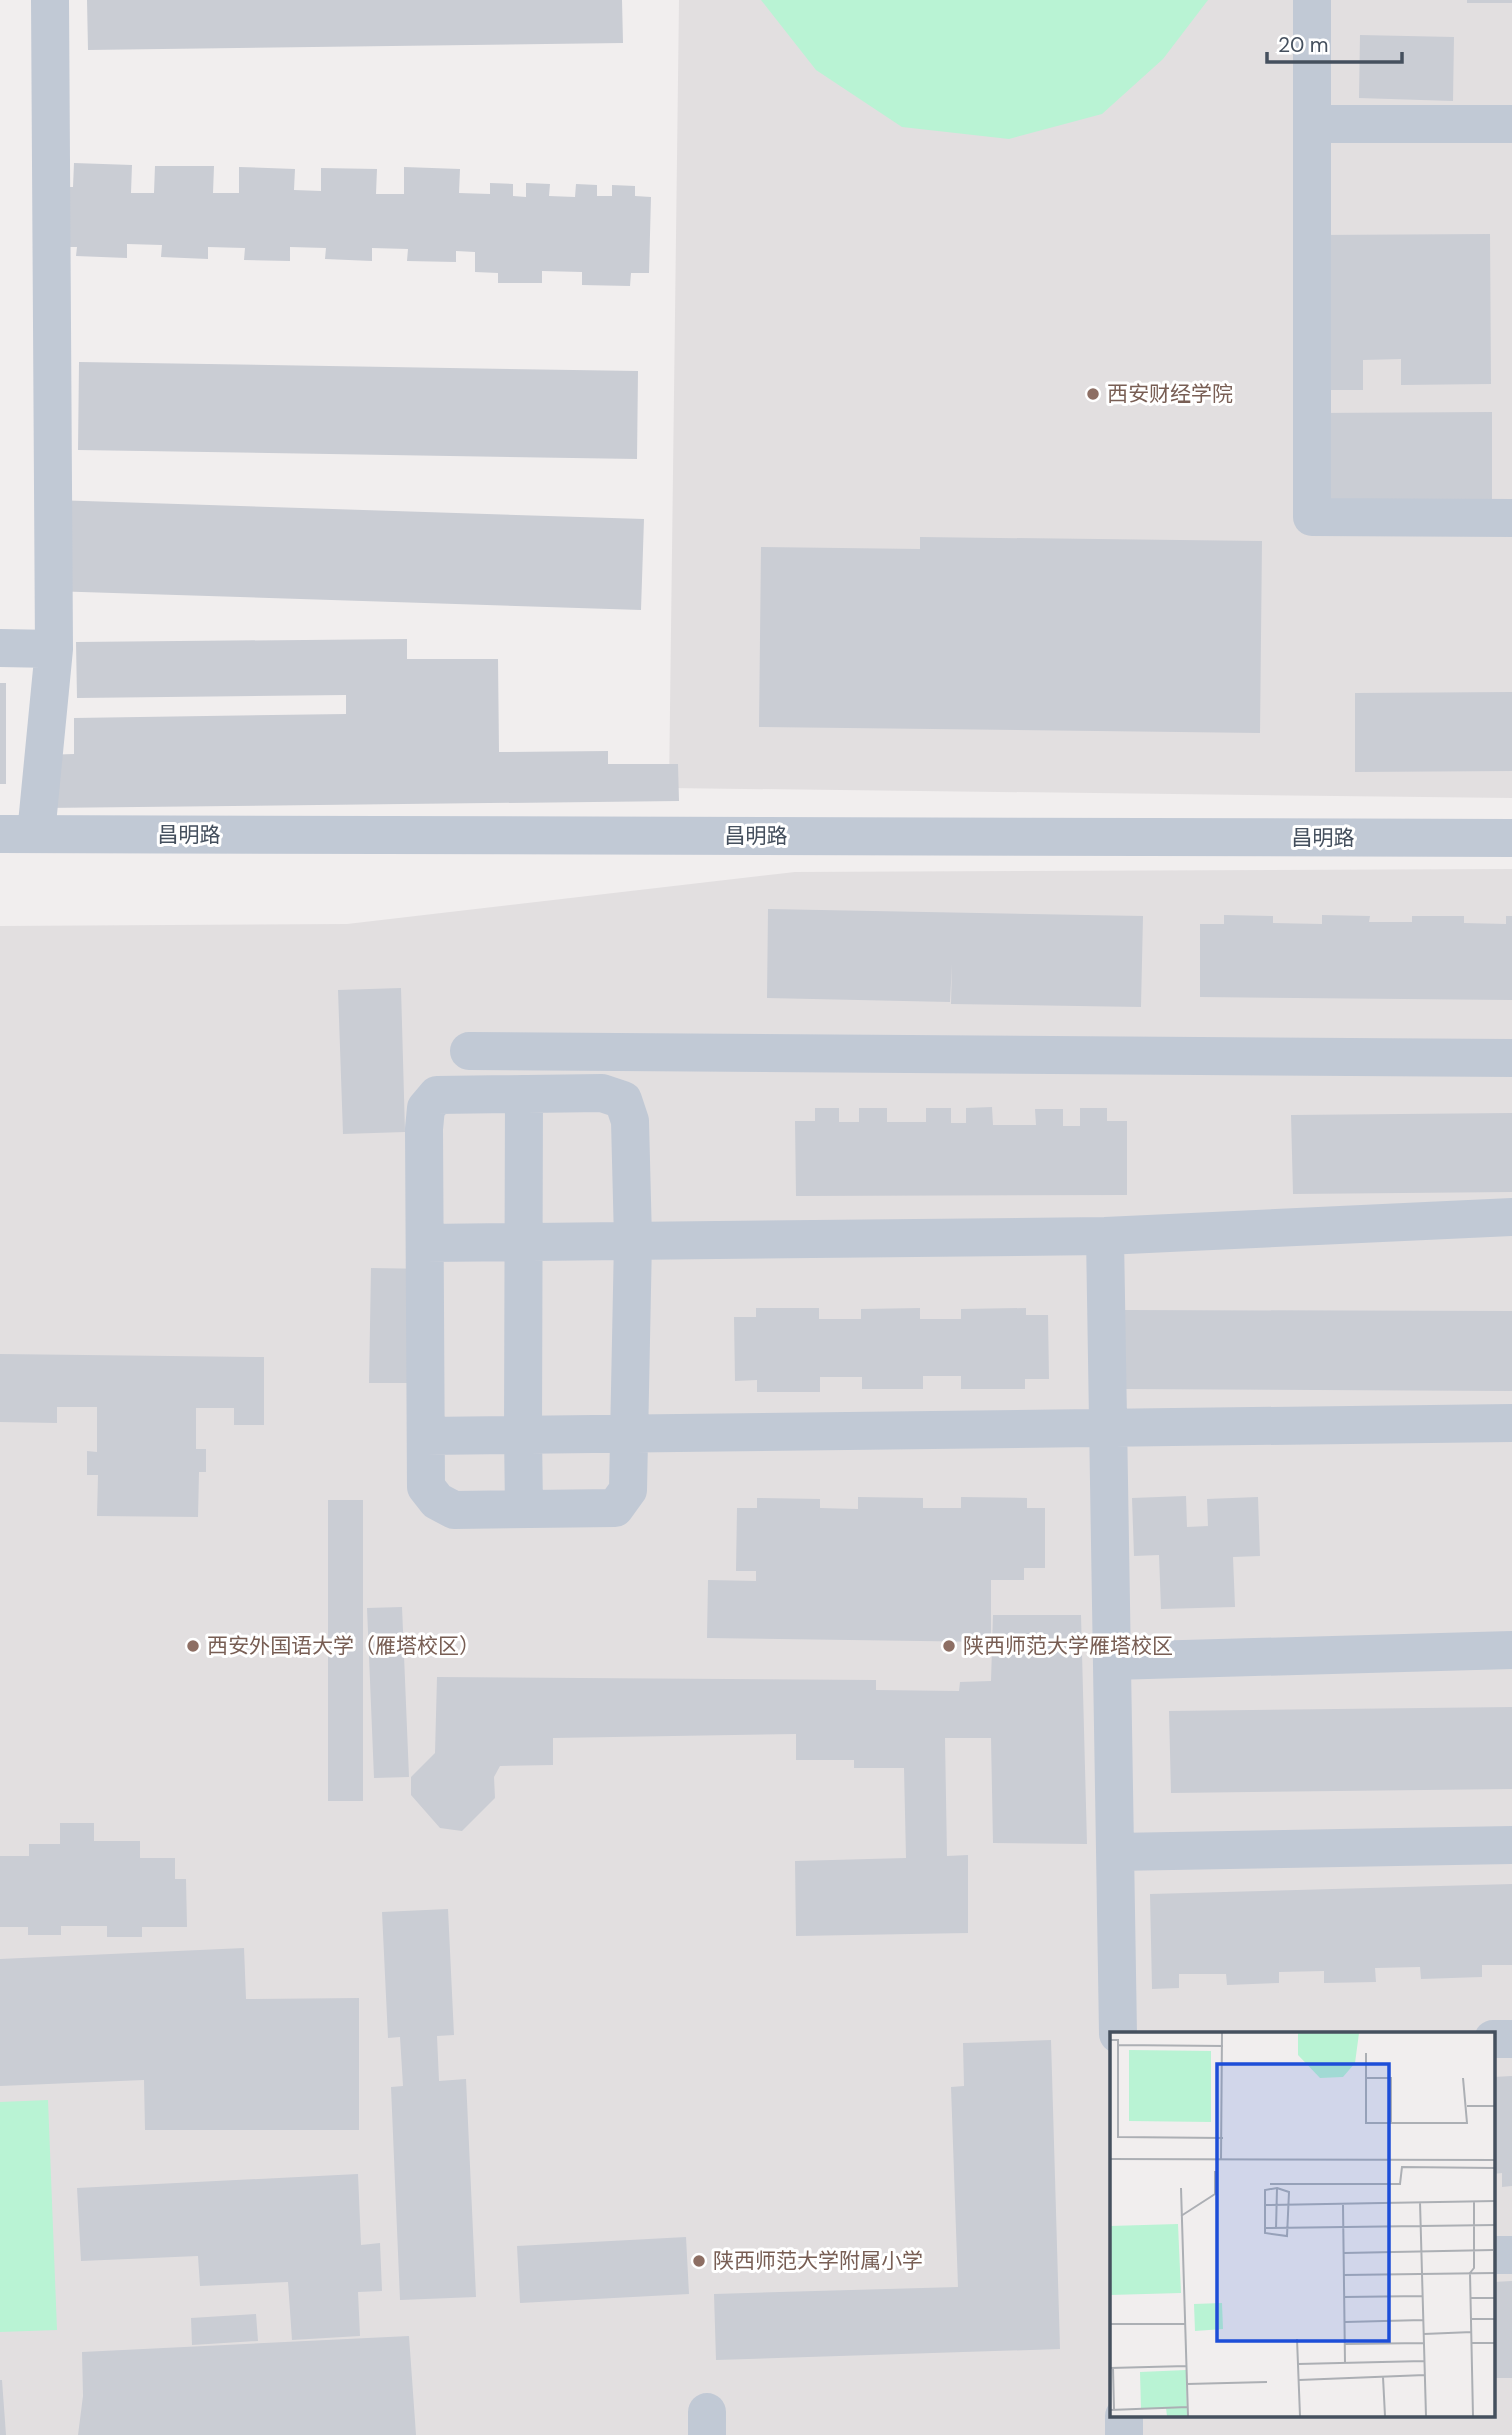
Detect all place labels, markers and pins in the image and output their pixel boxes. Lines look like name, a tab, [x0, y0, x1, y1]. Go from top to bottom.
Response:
place label: 西安财经学院	[1107, 380, 1233, 408]
marker: 西安财经学院	[1085, 386, 1101, 402]
place label: 西安外国语大学（雁塔校区）	[207, 1632, 480, 1660]
place label: 陕西师范大学雁塔校区	[963, 1632, 1173, 1660]
marker: 西安外国语大学（雁塔校区）	[185, 1638, 201, 1654]
marker: 陕西师范大学雁塔校区	[941, 1638, 957, 1654]
place label: 陕西师范大学附属小学	[713, 2247, 923, 2275]
marker: 陕西师范大学附属小学	[691, 2253, 707, 2269]

